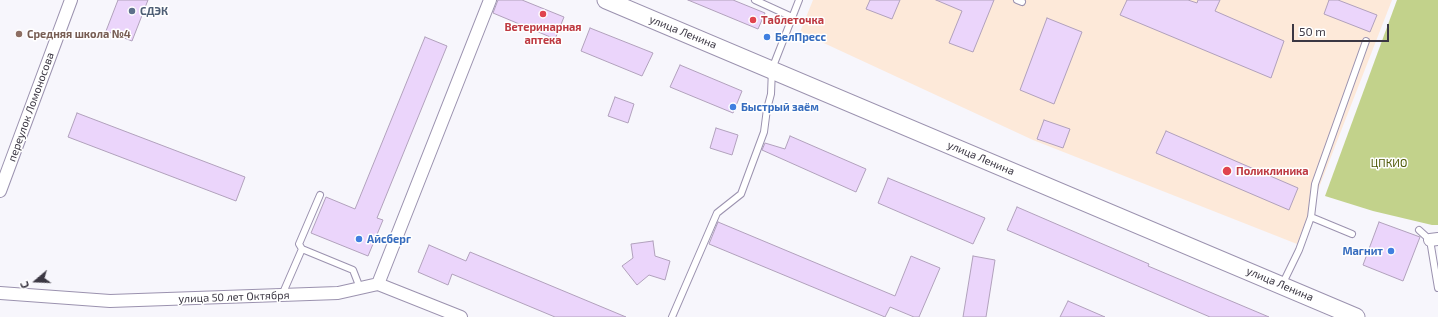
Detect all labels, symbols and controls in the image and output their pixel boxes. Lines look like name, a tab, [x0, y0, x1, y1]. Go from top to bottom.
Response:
place label: СДЭК	[140, 4, 168, 18]
marker: СДЭК	[127, 6, 137, 16]
marker: Ветеринарная аптека	[538, 9, 548, 19]
street label: улица Ленина	[647, 12, 719, 52]
place label: Таблеточка	[761, 13, 824, 27]
marker: Таблеточка	[748, 15, 758, 25]
scale bar	[1294, 16, 1391, 42]
place label: Ветеринарная аптека	[504, 20, 582, 46]
text: 50 m	[1299, 24, 1326, 38]
place label: Средняя школа №4	[27, 27, 131, 41]
marker: Средняя школа №4	[14, 29, 24, 39]
place label: БелПресс	[775, 30, 826, 44]
marker: БелПресс	[762, 32, 772, 42]
street label: переулок Ломоносова	[5, 51, 57, 163]
place label: Быстрый заём	[741, 100, 819, 114]
marker: Быстрый заём	[728, 102, 738, 112]
street label: улица Ленина	[945, 138, 1017, 178]
park label: ЦПКИО	[1371, 156, 1407, 170]
place label: Поликлиника	[1236, 164, 1309, 178]
marker: Поликлиника	[1221, 165, 1233, 177]
place label: Айсберг	[367, 232, 411, 246]
marker: Айсберг	[354, 234, 364, 244]
place label: Магнит	[1342, 244, 1383, 258]
marker: Магнит	[1386, 246, 1396, 256]
north arrow	[16, 261, 56, 301]
street label: улица Ленина	[1244, 264, 1316, 304]
text: С	[17, 280, 31, 290]
street label: улица 50 лет Октября	[178, 288, 290, 306]

